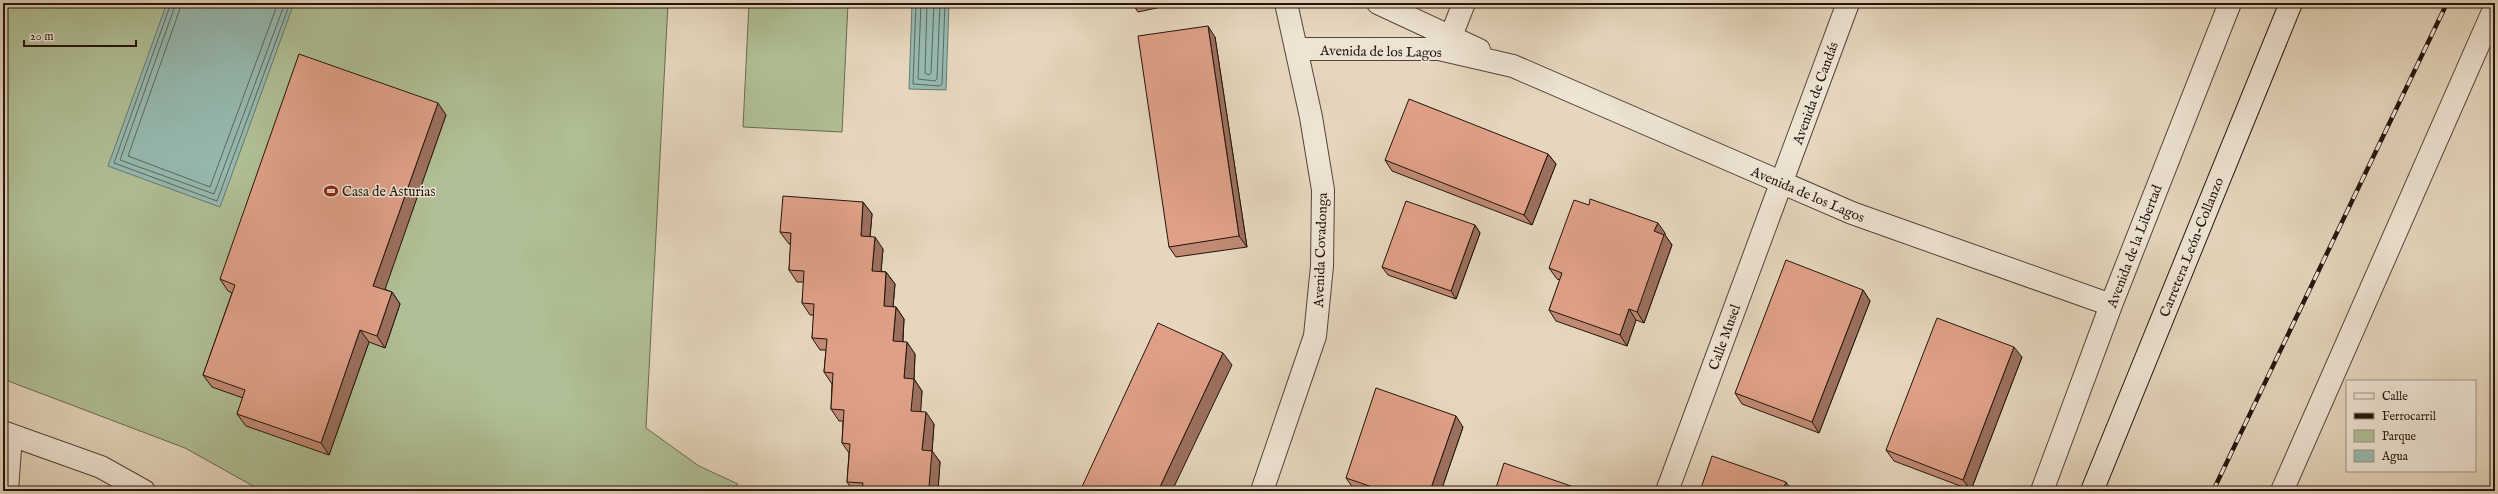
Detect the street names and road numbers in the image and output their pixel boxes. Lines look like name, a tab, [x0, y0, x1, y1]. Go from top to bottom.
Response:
street label: Avenida de Candás	[1789, 39, 1843, 148]
street label: Avenida de los Lagos	[1319, 42, 1442, 62]
street label: Avenida de los Lagos	[1747, 162, 1867, 227]
street label: Carretera León-Collanzo	[2156, 175, 2228, 320]
street label: Avenida de la Libertad	[2103, 182, 2167, 311]
street label: Avenida Covadonga	[1310, 191, 1332, 309]
street label: Calle Musel	[1705, 302, 1745, 373]

